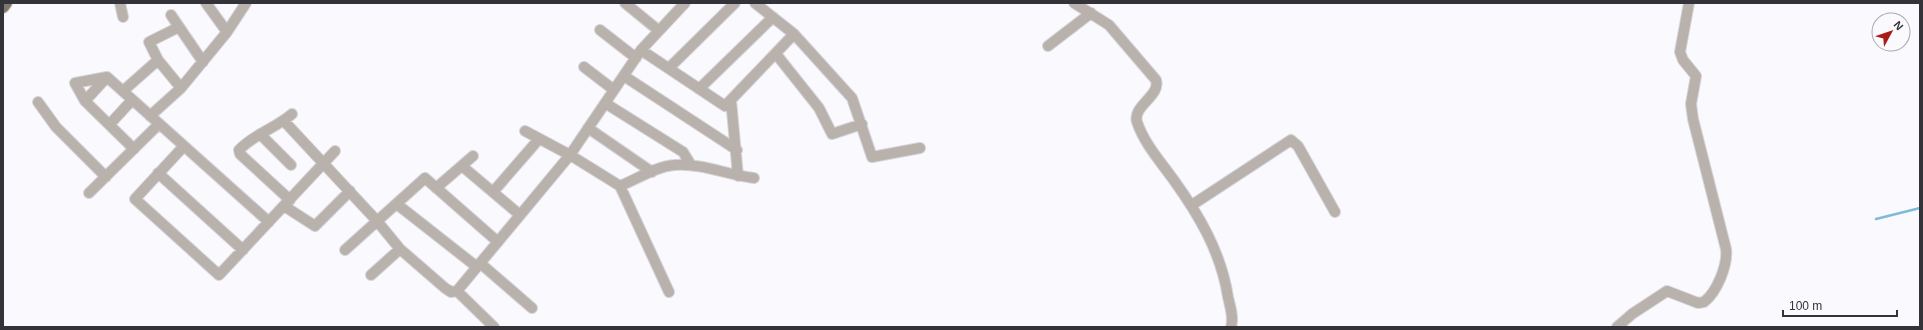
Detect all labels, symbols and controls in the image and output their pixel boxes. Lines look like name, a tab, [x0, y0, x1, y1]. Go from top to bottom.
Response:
north arrow	[1871, 12, 1911, 52]
text: N	[1892, 19, 1906, 33]
scale bar	[1783, 292, 1897, 318]
text: 100 m	[1789, 299, 1822, 313]

